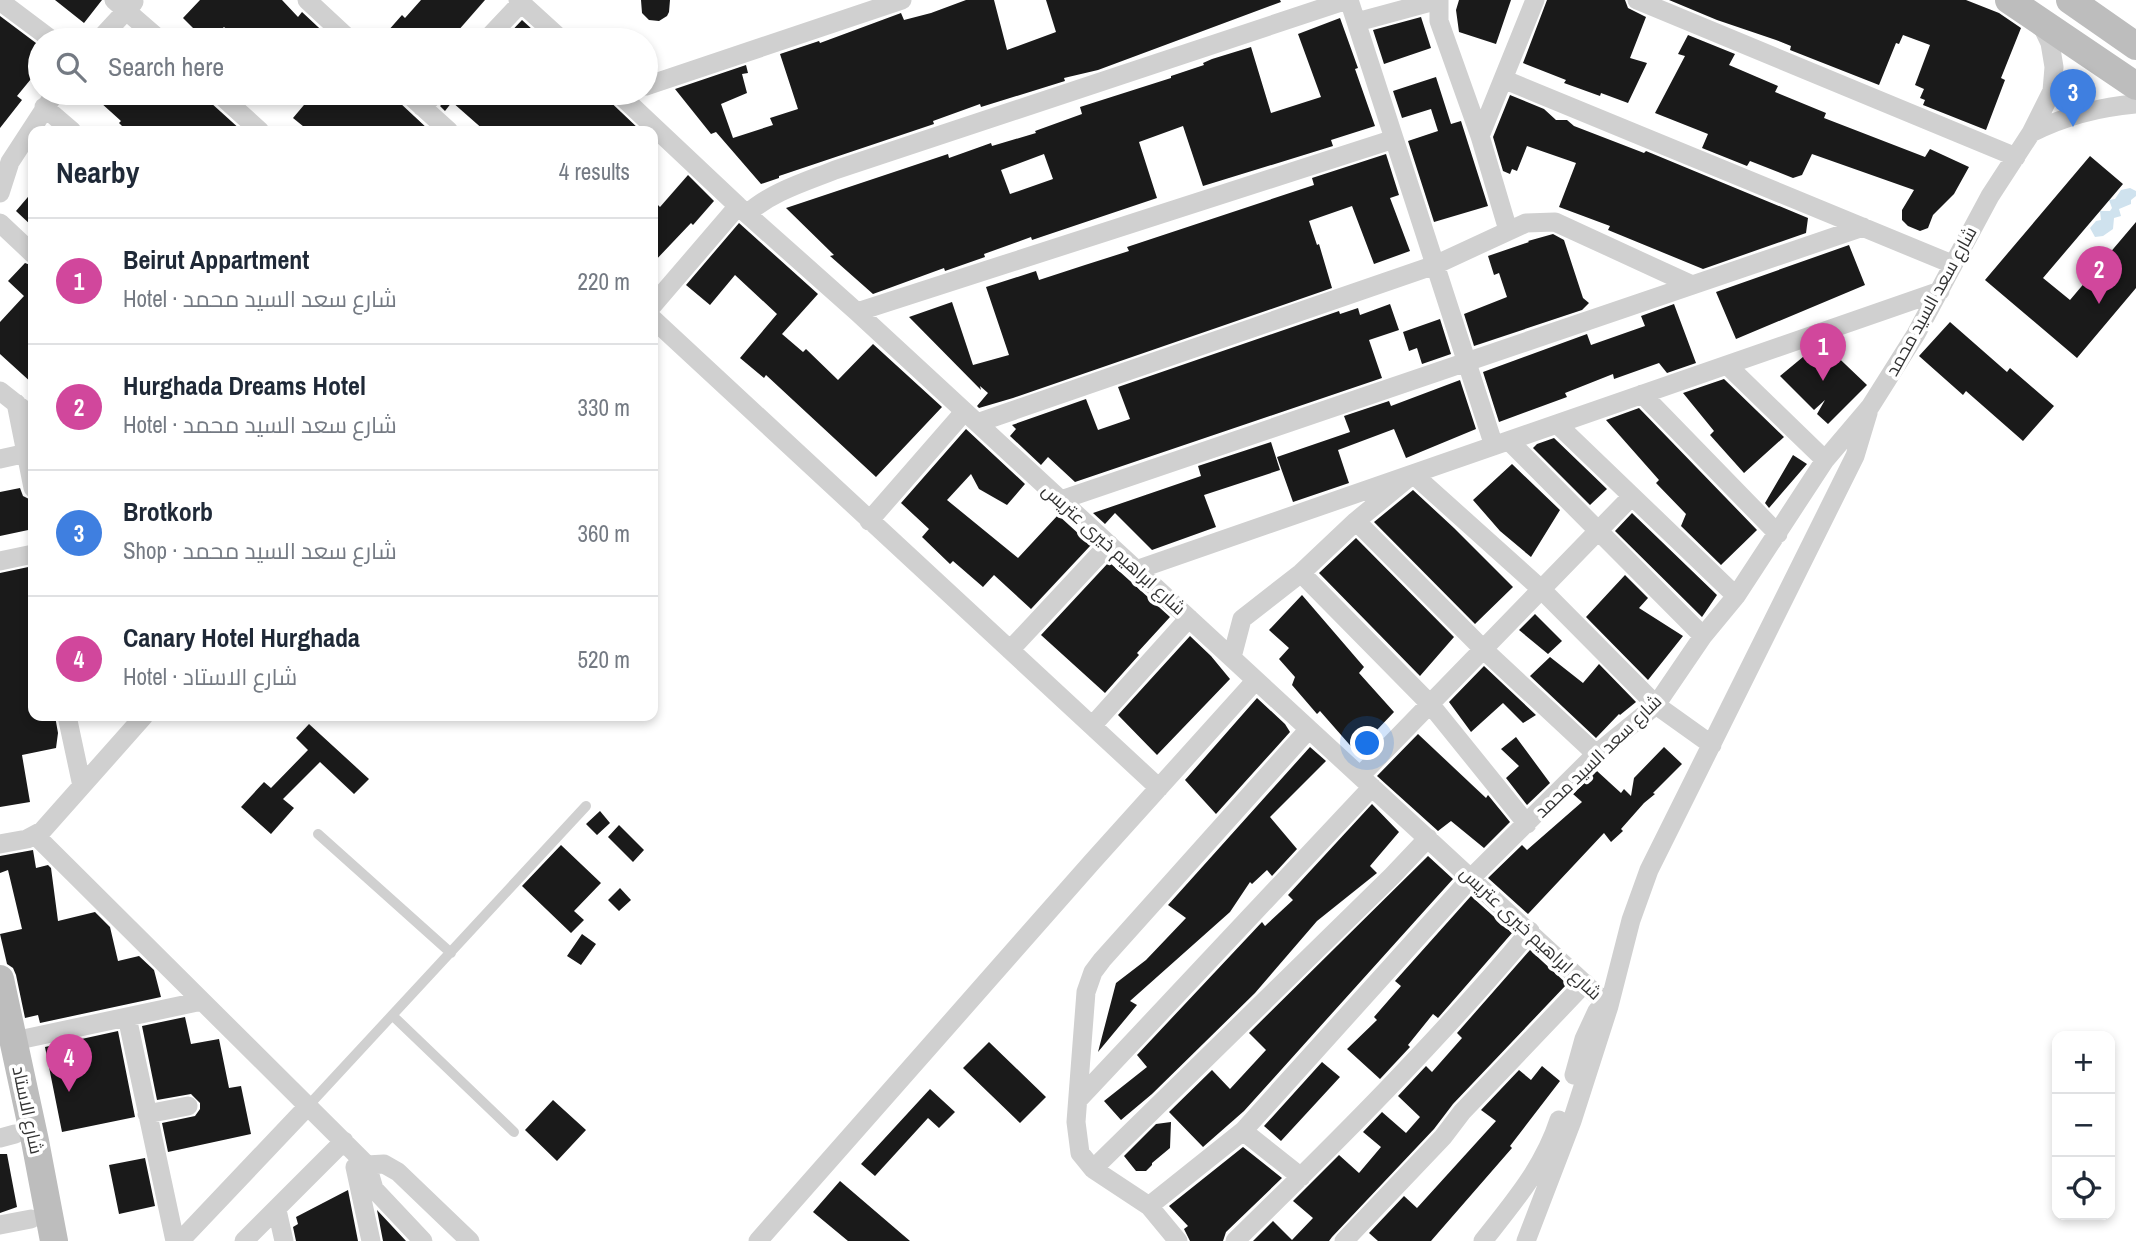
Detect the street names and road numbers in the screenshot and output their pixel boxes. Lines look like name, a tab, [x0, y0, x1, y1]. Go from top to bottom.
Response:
street label: شارع سعد السيد محمد	[1879, 222, 1983, 380]
street label: شارع ابراهيم خيرى عتريس	[1037, 478, 1191, 620]
street label: شارع سعد السيد محمد	[1529, 689, 1667, 823]
street label: شارع ابراهيم خيرى عتريس	[1455, 861, 1607, 1005]
street label: شارع الاستاد	[6, 1064, 50, 1156]

